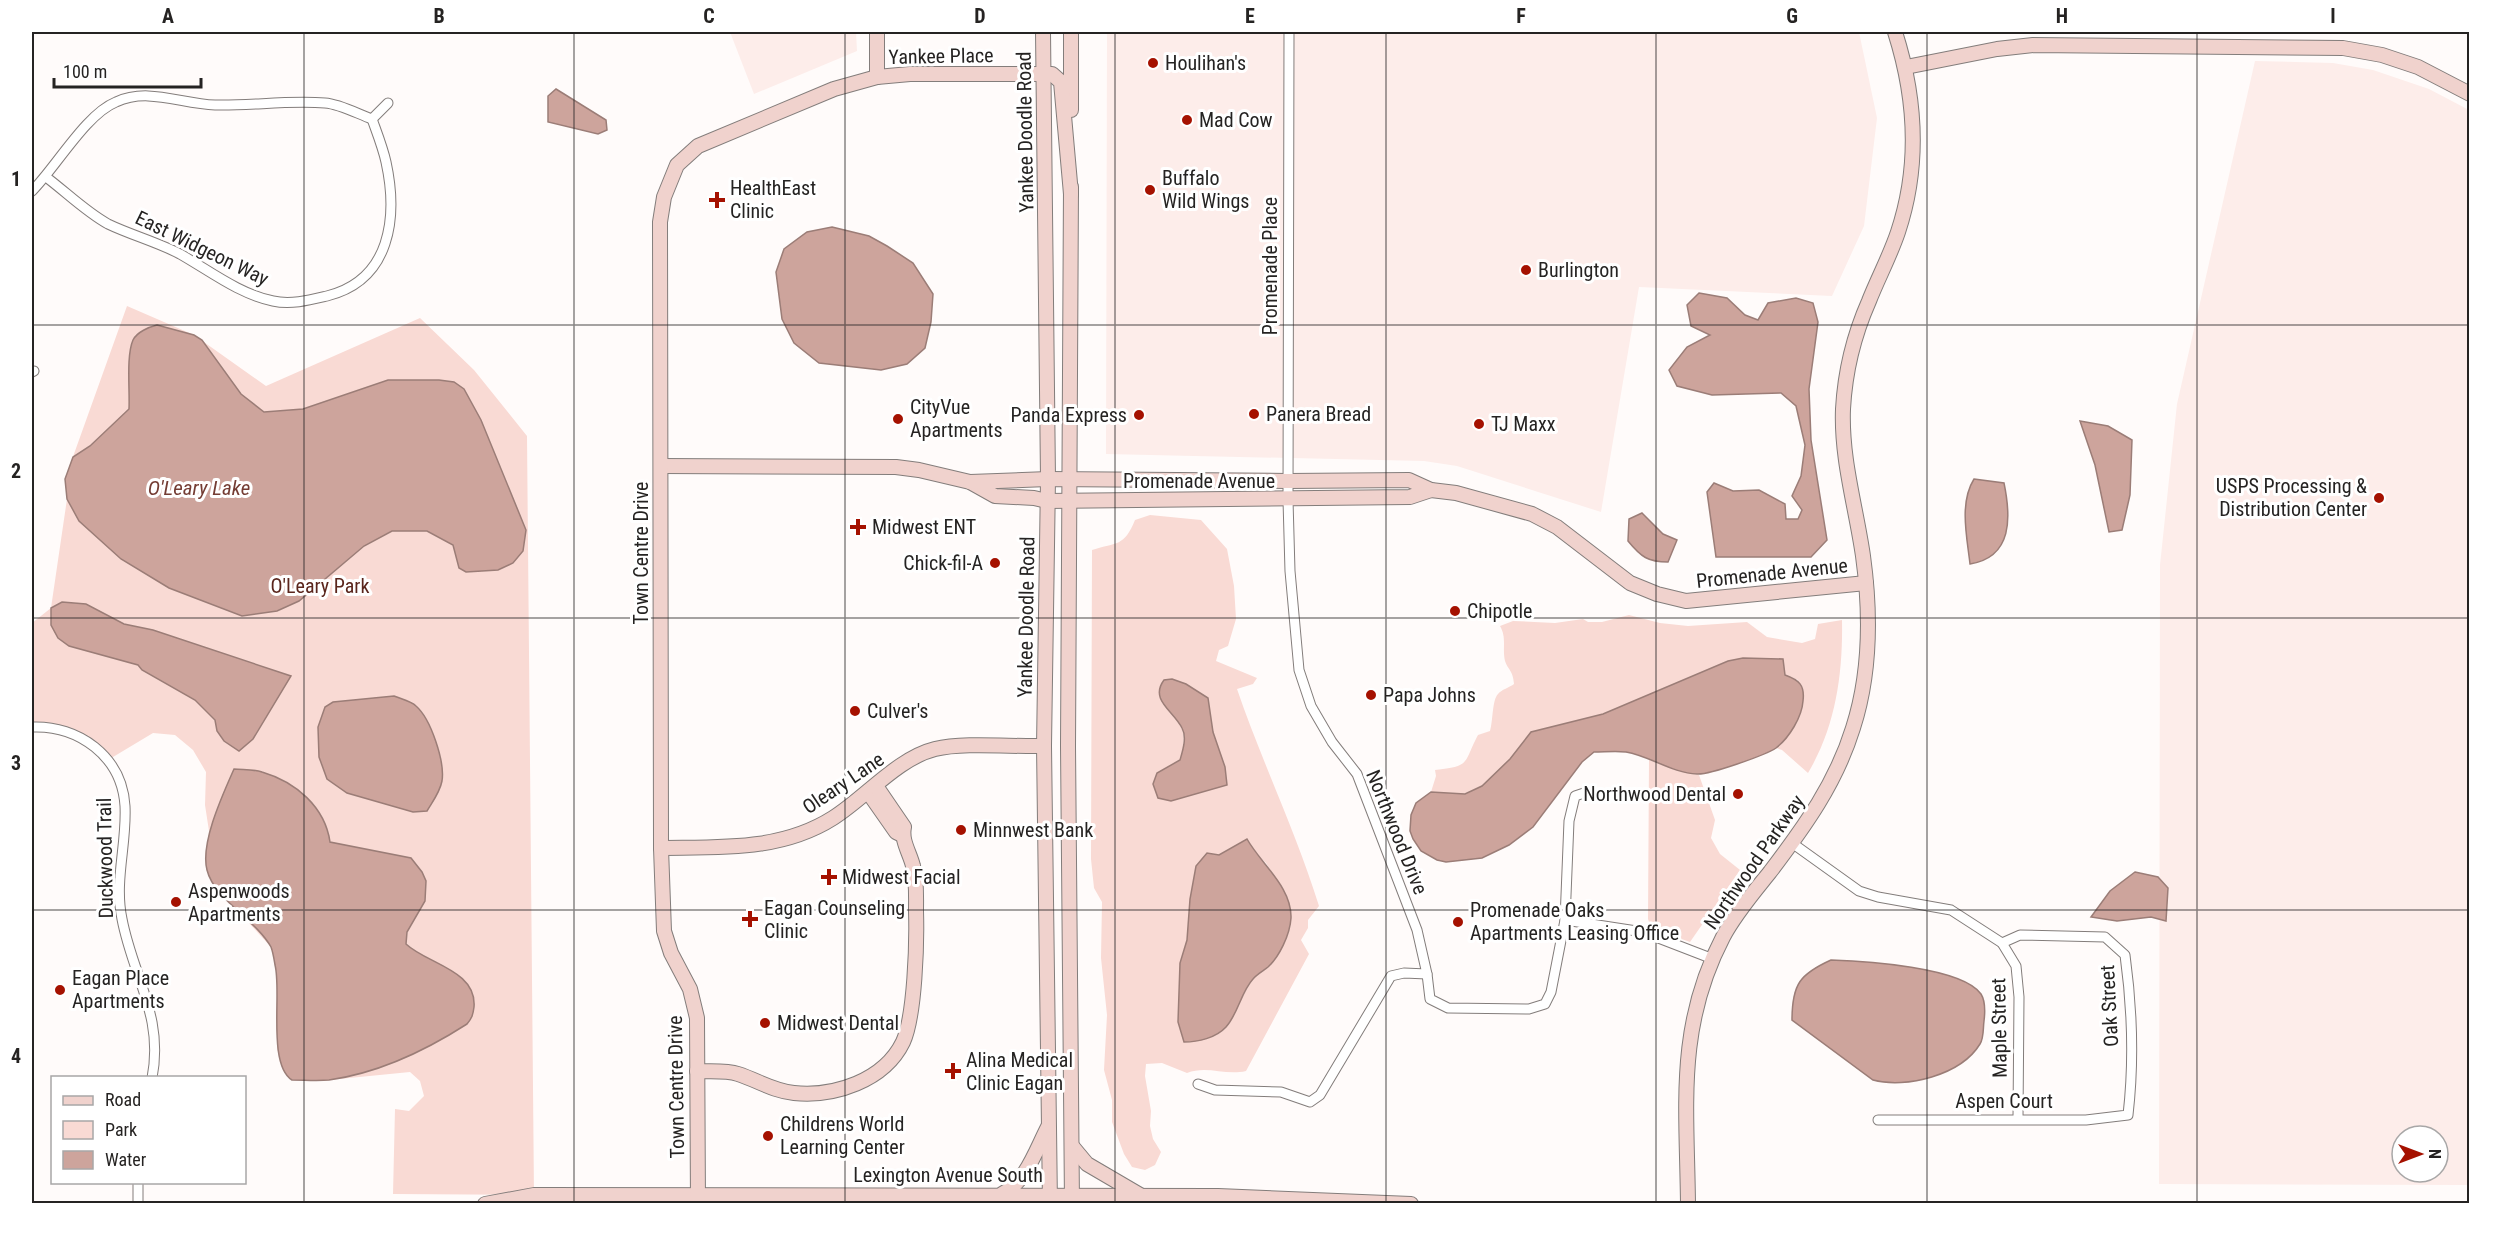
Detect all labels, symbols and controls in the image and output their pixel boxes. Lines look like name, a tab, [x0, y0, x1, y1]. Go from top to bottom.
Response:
text: A	[162, 4, 174, 28]
text: B	[433, 4, 445, 28]
text: C	[703, 4, 715, 28]
text: D	[974, 4, 986, 28]
text: E	[1245, 4, 1255, 28]
text: F	[1516, 4, 1526, 28]
text: G	[1786, 4, 1798, 28]
text: H	[2056, 4, 2068, 28]
text: I	[2330, 4, 2336, 28]
street label: Yankee Place	[888, 43, 994, 69]
scale bar	[54, 51, 201, 89]
street label: Yankee Doodle Road	[1012, 51, 1038, 213]
place label: Houlihan's	[1165, 51, 1246, 75]
marker: Houlihan's	[1146, 56, 1160, 70]
text: 100 m	[63, 61, 107, 82]
place label: Mad Cow	[1199, 108, 1273, 132]
marker: Mad Cow	[1180, 113, 1194, 127]
place label: Buffalo Wild Wings	[1162, 166, 1249, 213]
text: 1	[11, 167, 21, 191]
place label: HealthEast Clinic	[730, 176, 816, 223]
marker: Buffalo Wild Wings	[1143, 183, 1157, 197]
marker: HealthEast Clinic	[708, 191, 726, 209]
street label: Promenade Place	[1258, 197, 1282, 335]
street label: East Widgeon Way	[132, 205, 272, 291]
place label: Burlington	[1538, 258, 1619, 282]
marker: Burlington	[1519, 263, 1533, 277]
place label: CityVue Apartments	[910, 395, 1003, 442]
place label: Panera Bread	[1266, 402, 1371, 426]
place label: Panda Express	[1011, 403, 1127, 427]
marker: Panera Bread	[1247, 407, 1261, 421]
marker: Panda Express	[1132, 408, 1146, 422]
marker: CityVue Apartments	[891, 412, 905, 426]
place label: TJ Maxx	[1491, 412, 1556, 436]
marker: TJ Maxx	[1472, 417, 1486, 431]
text: 2	[11, 459, 21, 483]
street label: Promenade Avenue	[1123, 469, 1275, 493]
place label: USPS Processing & Distribution Center	[2216, 474, 2367, 521]
water label: O'Leary Lake	[148, 476, 250, 500]
street label: Town Centre Drive	[629, 482, 653, 624]
marker: USPS Processing & Distribution Center	[2372, 491, 2386, 505]
place label: Midwest ENT	[872, 515, 976, 539]
marker: Midwest ENT	[849, 518, 867, 536]
street label: Yankee Doodle Road	[1013, 536, 1039, 698]
place label: Chick-fil-A	[903, 551, 983, 575]
street label: Promenade Avenue	[1695, 553, 1849, 593]
marker: Chick-fil-A	[988, 556, 1002, 570]
park label: O'Leary Park	[271, 574, 369, 598]
place label: Chipotle	[1467, 599, 1532, 623]
marker: Chipotle	[1448, 604, 1462, 618]
place label: Papa Johns	[1383, 683, 1476, 707]
marker: Papa Johns	[1364, 688, 1378, 702]
place label: Culver's	[867, 699, 928, 723]
marker: Culver's	[848, 704, 862, 718]
street label: Oleary Lane	[798, 747, 888, 819]
text: 3	[11, 751, 21, 775]
street label: Northwood Drive	[1361, 766, 1433, 898]
place label: Northwood Dental	[1583, 782, 1726, 806]
marker: Northwood Dental	[1731, 787, 1745, 801]
street label: Northwood Parkway	[1699, 790, 1809, 934]
street label: Duckwood Trail	[92, 797, 118, 919]
place label: Minnwest Bank	[973, 818, 1093, 842]
marker: Minnwest Bank	[954, 823, 968, 837]
place label: Midwest Facial	[842, 865, 961, 889]
marker: Midwest Facial	[820, 868, 838, 886]
place label: Aspenwoods Apartments	[188, 879, 290, 926]
marker: Aspenwoods Apartments	[169, 895, 183, 909]
place label: Eagan Counseling Clinic	[764, 896, 905, 943]
place label: Promenade Oaks Apartments Leasing Office	[1470, 898, 1679, 945]
marker: Eagan Counseling Clinic	[741, 910, 759, 928]
marker: Promenade Oaks Apartments Leasing Office	[1451, 915, 1465, 929]
street label: Oak Street	[2095, 964, 2123, 1048]
place label: Eagan Place Apartments	[72, 966, 169, 1013]
street label: Maple Street	[1986, 978, 2012, 1078]
marker: Eagan Place Apartments	[53, 983, 67, 997]
place label: Midwest Dental	[777, 1011, 899, 1035]
street label: Town Centre Drive	[663, 1015, 689, 1159]
marker: Midwest Dental	[758, 1016, 772, 1030]
text: 4	[11, 1044, 21, 1068]
place label: Alina Medical Clinic Eagan	[966, 1048, 1073, 1095]
marker: Alina Medical Clinic Eagan	[944, 1062, 962, 1080]
legend	[51, 1076, 246, 1184]
text: Road	[105, 1089, 141, 1110]
street label: Aspen Court	[1955, 1089, 2053, 1113]
place label: Childrens World Learning Center	[780, 1112, 905, 1159]
text: Park	[105, 1119, 137, 1140]
north arrow	[2390, 1124, 2450, 1184]
marker: Childrens World Learning Center	[761, 1129, 775, 1143]
text: Water	[105, 1149, 147, 1170]
text: N	[2425, 1149, 2444, 1159]
street label: Lexington Avenue South	[853, 1163, 1043, 1187]

